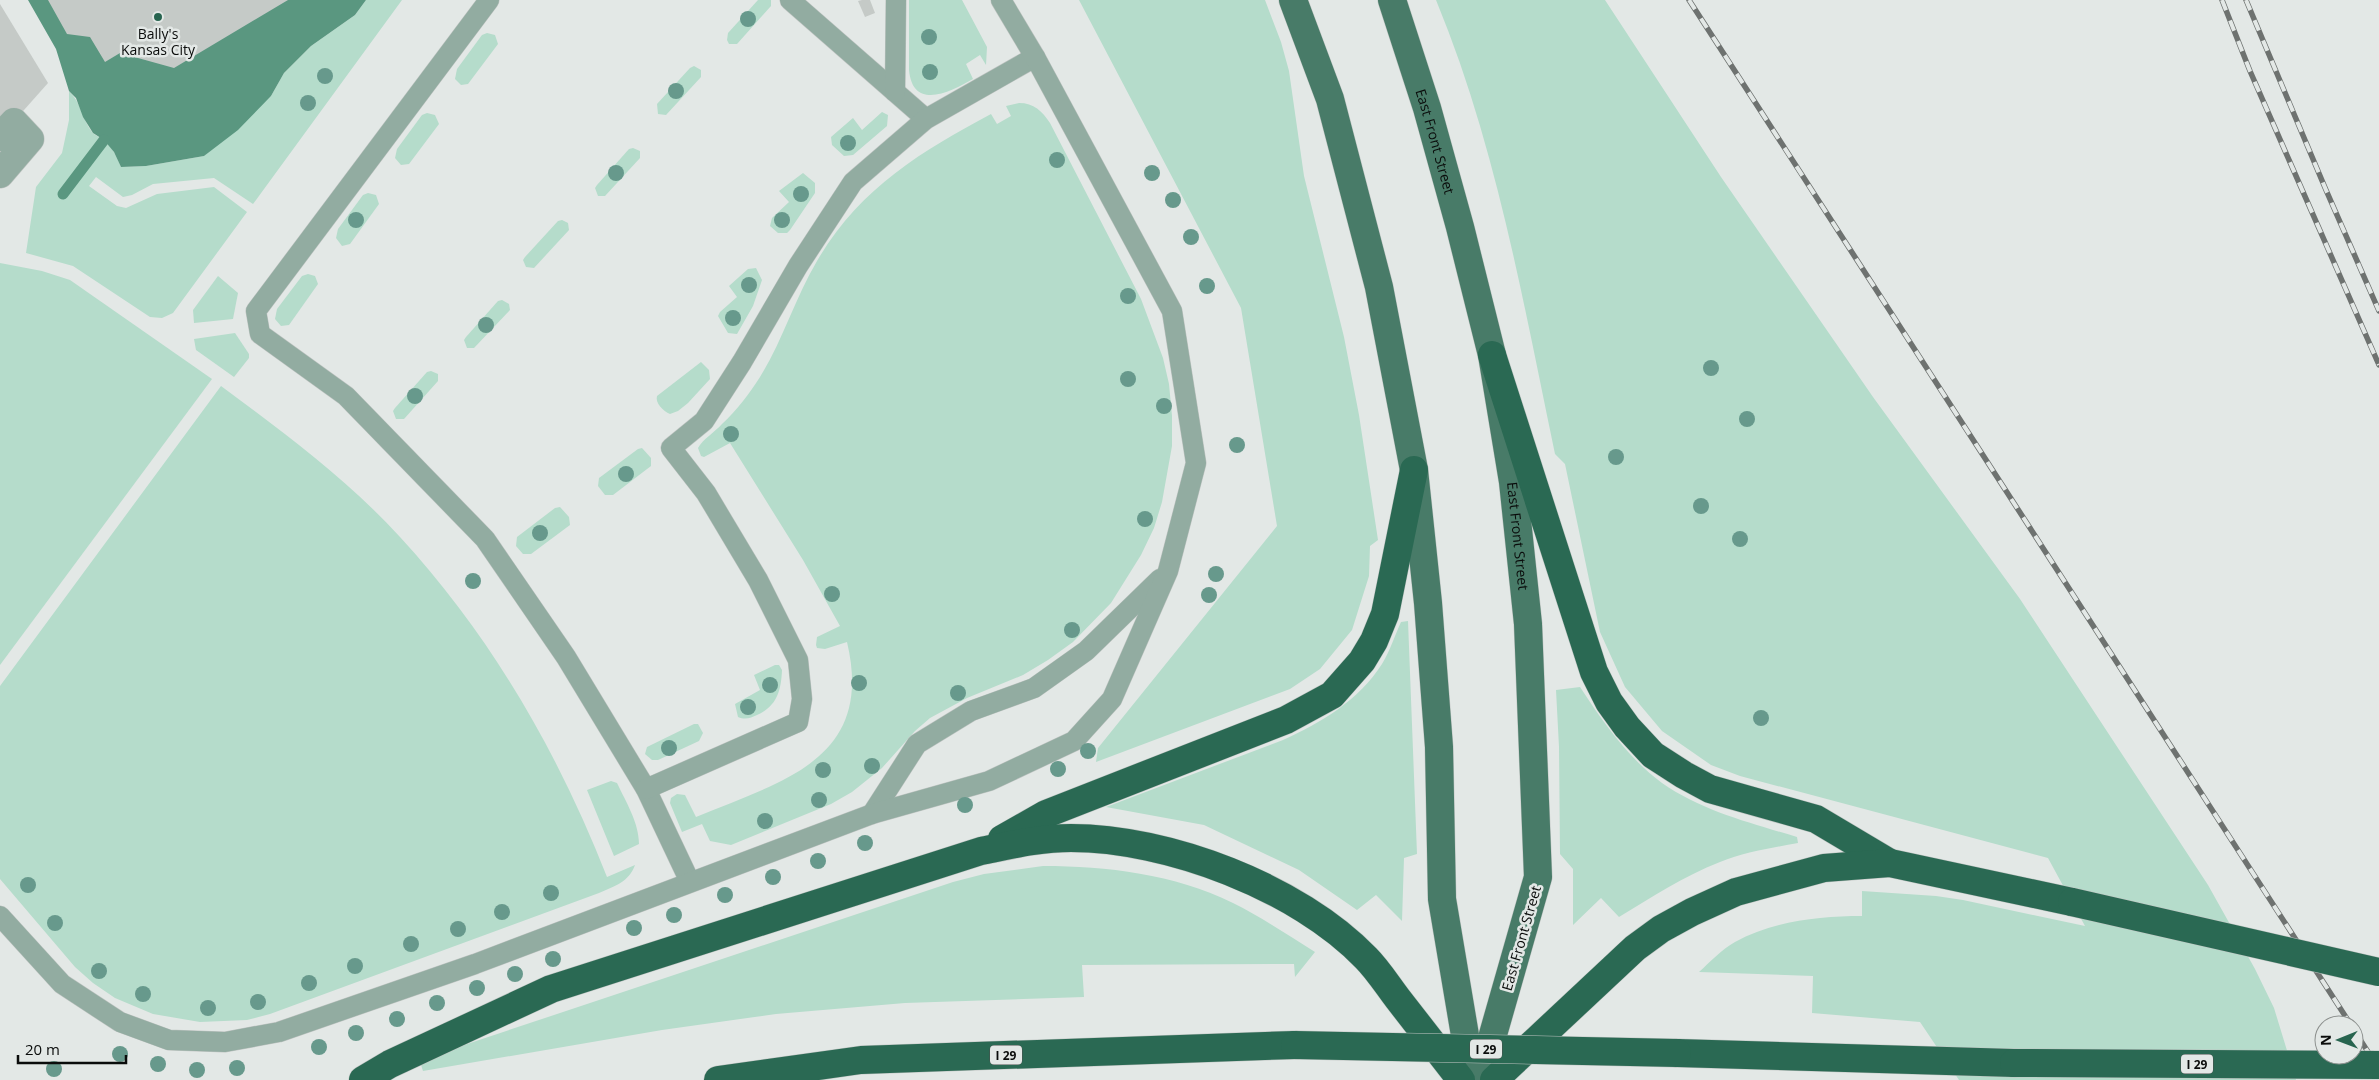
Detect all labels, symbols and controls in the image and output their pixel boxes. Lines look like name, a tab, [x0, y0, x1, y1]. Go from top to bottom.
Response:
marker: Bally's Kansas City	[152, 11, 164, 23]
place label: Bally's Kansas City	[121, 24, 196, 59]
street label: East Front Street	[1412, 86, 1460, 196]
street label: East Front Street	[1504, 481, 1534, 591]
street label: East Front Street	[1497, 883, 1545, 993]
north arrow	[2314, 1015, 2364, 1065]
scale bar	[18, 1032, 125, 1064]
text: N	[2316, 1034, 2335, 1046]
text: 20 m	[25, 1039, 60, 1059]
road number: I 29	[1470, 1040, 1502, 1058]
road number: I 29	[990, 1046, 1022, 1064]
road number: I 29	[2181, 1054, 2213, 1074]

